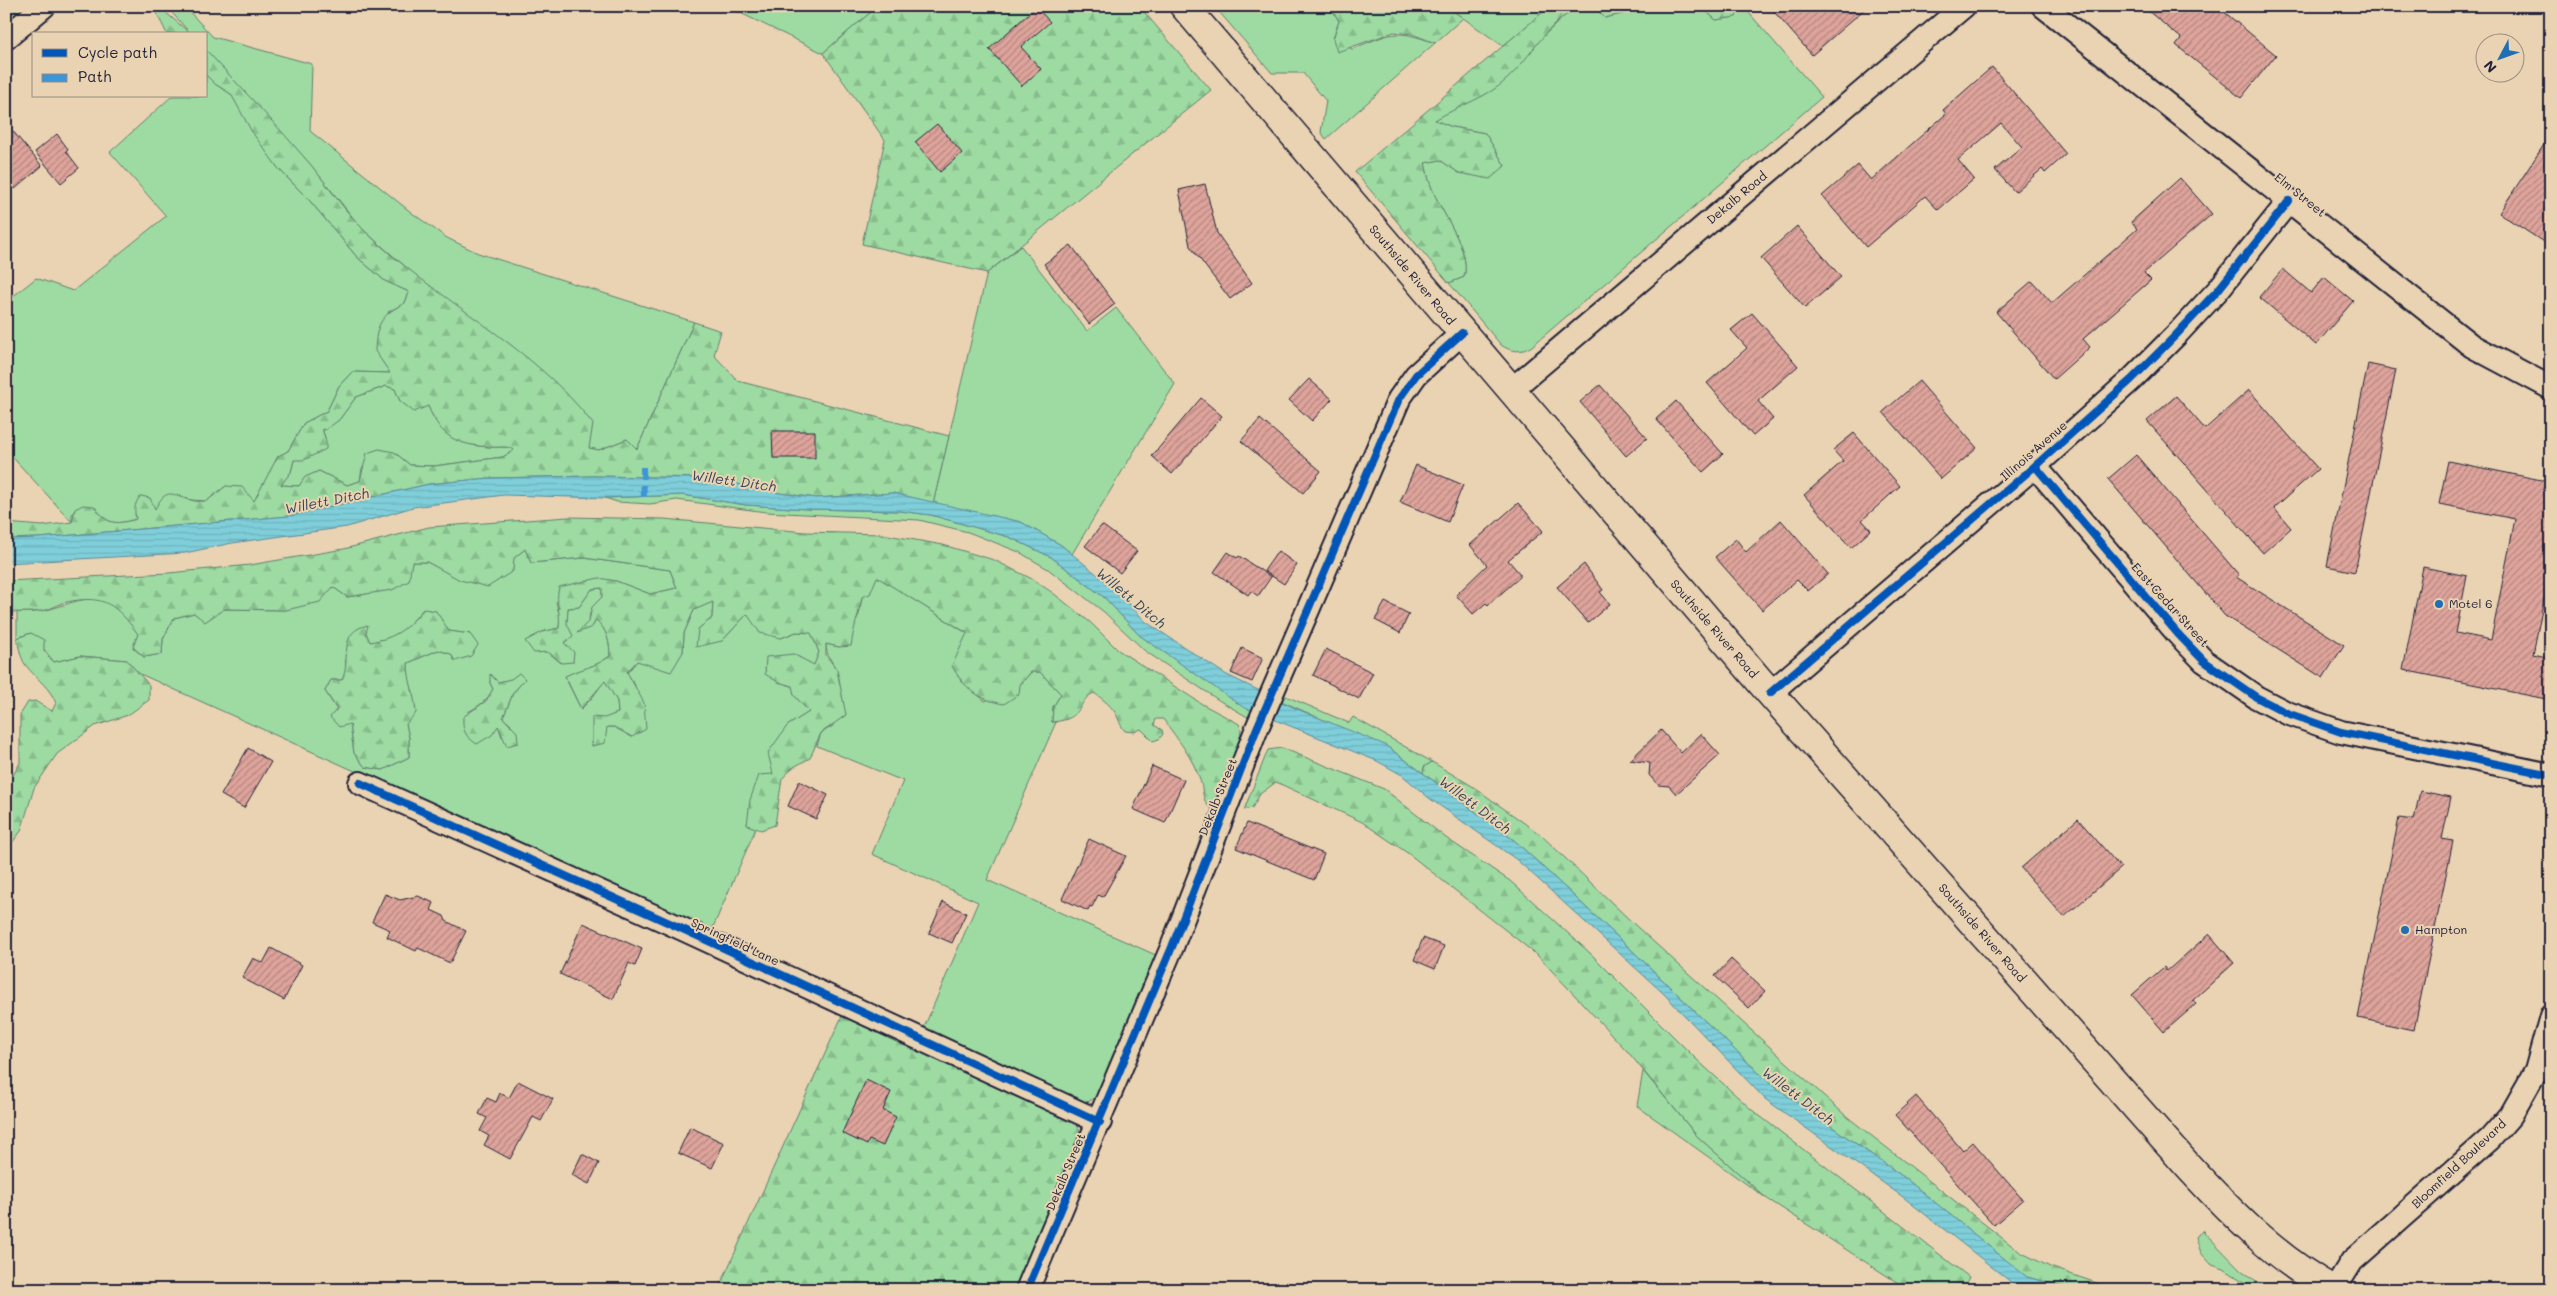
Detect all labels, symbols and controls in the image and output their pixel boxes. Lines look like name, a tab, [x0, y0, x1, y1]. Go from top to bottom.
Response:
legend	[32, 32, 208, 98]
north arrow	[2474, 32, 2524, 82]
text: Cycle path	[78, 42, 157, 62]
text: N	[2479, 57, 2500, 77]
text: Path	[78, 66, 112, 86]
street label: Dekalb Road	[1703, 167, 1770, 227]
street label: Elm Street	[2272, 169, 2330, 220]
street label: Southside River Road	[1366, 221, 1460, 328]
street label: Illinois Avenue	[1997, 417, 2070, 484]
water label: Willett Ditch	[691, 465, 778, 496]
water label: Willett Ditch	[283, 483, 371, 518]
street label: East Cedar Street	[2129, 559, 2213, 650]
water label: Willett Ditch	[1093, 563, 1170, 632]
street label: Southside River Road	[1667, 576, 1762, 681]
place label: Motel 6	[2449, 595, 2493, 611]
marker: Motel 6	[2433, 598, 2445, 610]
street label: Dekalb Street	[1194, 756, 1240, 838]
water label: Willett Ditch	[1436, 771, 1515, 838]
street label: Southside River Road	[1935, 880, 2030, 985]
street label: Springfield Lane	[689, 914, 782, 969]
place label: Hampton	[2415, 921, 2467, 937]
marker: Hampton	[2399, 924, 2411, 936]
water label: Willett Ditch	[1759, 1062, 1838, 1129]
street label: Bloomfield Boulevard	[2408, 1115, 2509, 1211]
street label: Dekalb Street	[1042, 1131, 1089, 1213]

